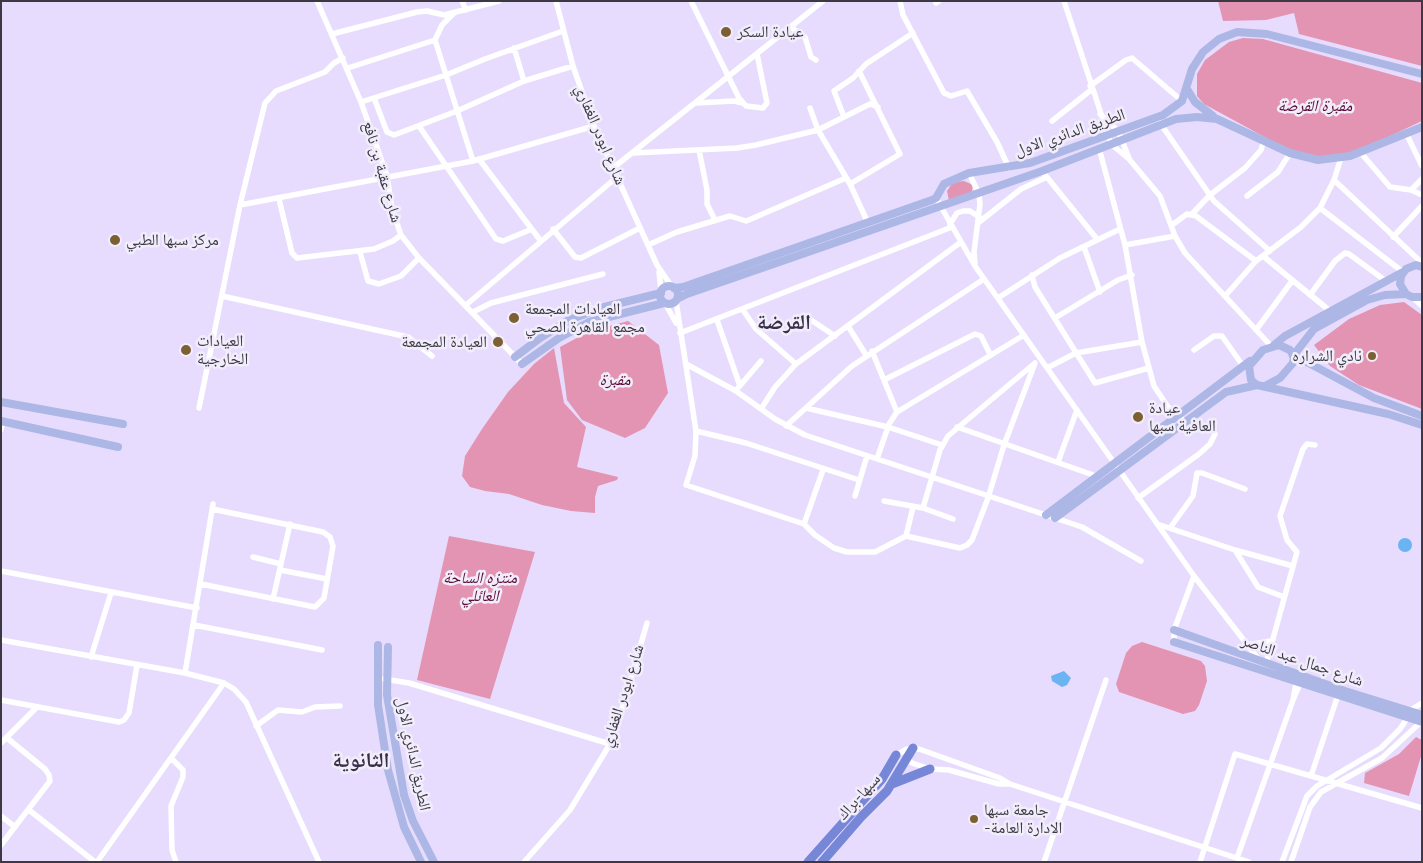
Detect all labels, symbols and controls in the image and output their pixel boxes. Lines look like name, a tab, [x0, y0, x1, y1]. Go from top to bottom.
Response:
place label: عيادة السكر	[737, 22, 804, 42]
marker: عيادة السكر	[719, 25, 733, 39]
street label: شارع ابودر الغفاري	[570, 82, 630, 188]
park label: مقبرة القرضة	[1278, 96, 1352, 116]
street label: الطريق الدائري الاول	[1012, 105, 1128, 161]
street label: شارع عقبة بن نافع	[358, 119, 406, 225]
place label: مركز سبها الطبي	[126, 230, 219, 250]
marker: مركز سبها الطبي	[108, 233, 122, 247]
place label: العيادات المجمعة مجمع القاهرة الصحي	[525, 299, 645, 337]
district label: القرضة	[757, 310, 811, 336]
marker: العيادات المجمعة مجمع القاهرة الصحي	[507, 311, 521, 325]
place label: العيادات الخارجية	[197, 331, 248, 369]
place label: العيادة المجمعة	[401, 332, 487, 352]
marker: العيادة المجمعة	[491, 335, 505, 349]
marker: العيادات الخارجية	[179, 343, 193, 357]
place label: نادي الشراره	[1292, 346, 1362, 366]
marker: نادي الشراره	[1366, 350, 1378, 362]
park label: مقبرة	[599, 370, 631, 390]
place label: عيادة العافية سبها	[1149, 398, 1216, 436]
marker: عيادة العافية سبها	[1131, 410, 1145, 424]
park label: منتزه الساحة العائلي	[443, 568, 517, 606]
street label: شارع جمال عبد الناصر	[1238, 631, 1366, 691]
street label: شارع ابودر الغفاري	[597, 642, 649, 750]
street label: الطريق الدائري الاول	[392, 695, 434, 813]
district label: الثانوية	[332, 748, 390, 774]
street label: سبها-براك	[833, 770, 885, 824]
place label: جامعة سبها -الادارة العامة	[984, 800, 1062, 838]
marker: جامعة سبها -الادارة العامة	[968, 813, 980, 825]

